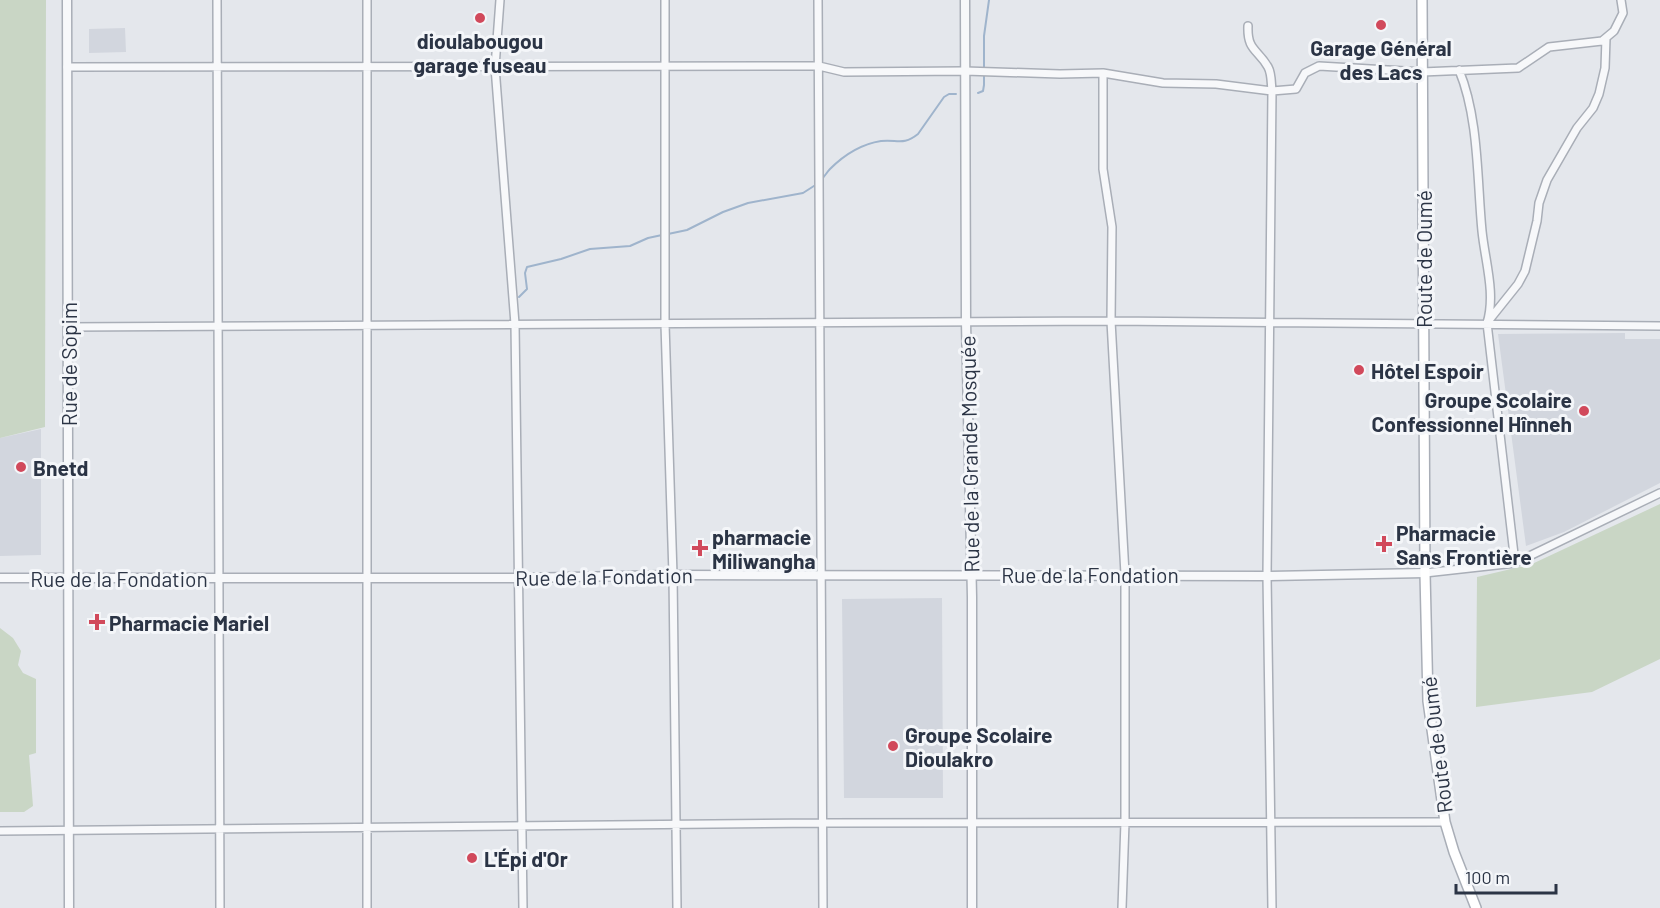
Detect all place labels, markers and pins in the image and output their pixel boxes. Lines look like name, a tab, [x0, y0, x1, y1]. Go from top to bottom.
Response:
marker: dioulabougou garage fuseau	[473, 11, 487, 25]
marker: Garage Général des Lacs	[1374, 18, 1388, 32]
place label: dioulabougou garage fuseau	[413, 28, 547, 77]
place label: Garage Général des Lacs	[1310, 35, 1452, 84]
place label: Hôtel Espoir	[1371, 358, 1484, 383]
marker: Hôtel Espoir	[1352, 363, 1366, 377]
place label: Groupe Scolaire Confessionnel Hînneh	[1372, 387, 1572, 436]
marker: Groupe Scolaire Confessionnel Hînneh	[1577, 404, 1591, 418]
place label: Bnetd	[33, 455, 88, 480]
marker: Bnetd	[14, 460, 28, 474]
place label: Pharmacie Sans Frontière	[1396, 520, 1532, 569]
place label: pharmacie Miliwangha	[712, 524, 816, 573]
marker: Pharmacie Sans Frontière	[1377, 537, 1391, 551]
marker: pharmacie Miliwangha	[693, 541, 707, 555]
place label: Pharmacie Mariel	[109, 610, 269, 635]
marker: Pharmacie Mariel	[90, 615, 104, 629]
place label: Groupe Scolaire Dioulakro	[905, 722, 1052, 771]
marker: Groupe Scolaire Dioulakro	[886, 739, 900, 753]
place label: L'Épi d'Or	[484, 846, 568, 871]
marker: L'Épi d'Or	[465, 851, 479, 865]

